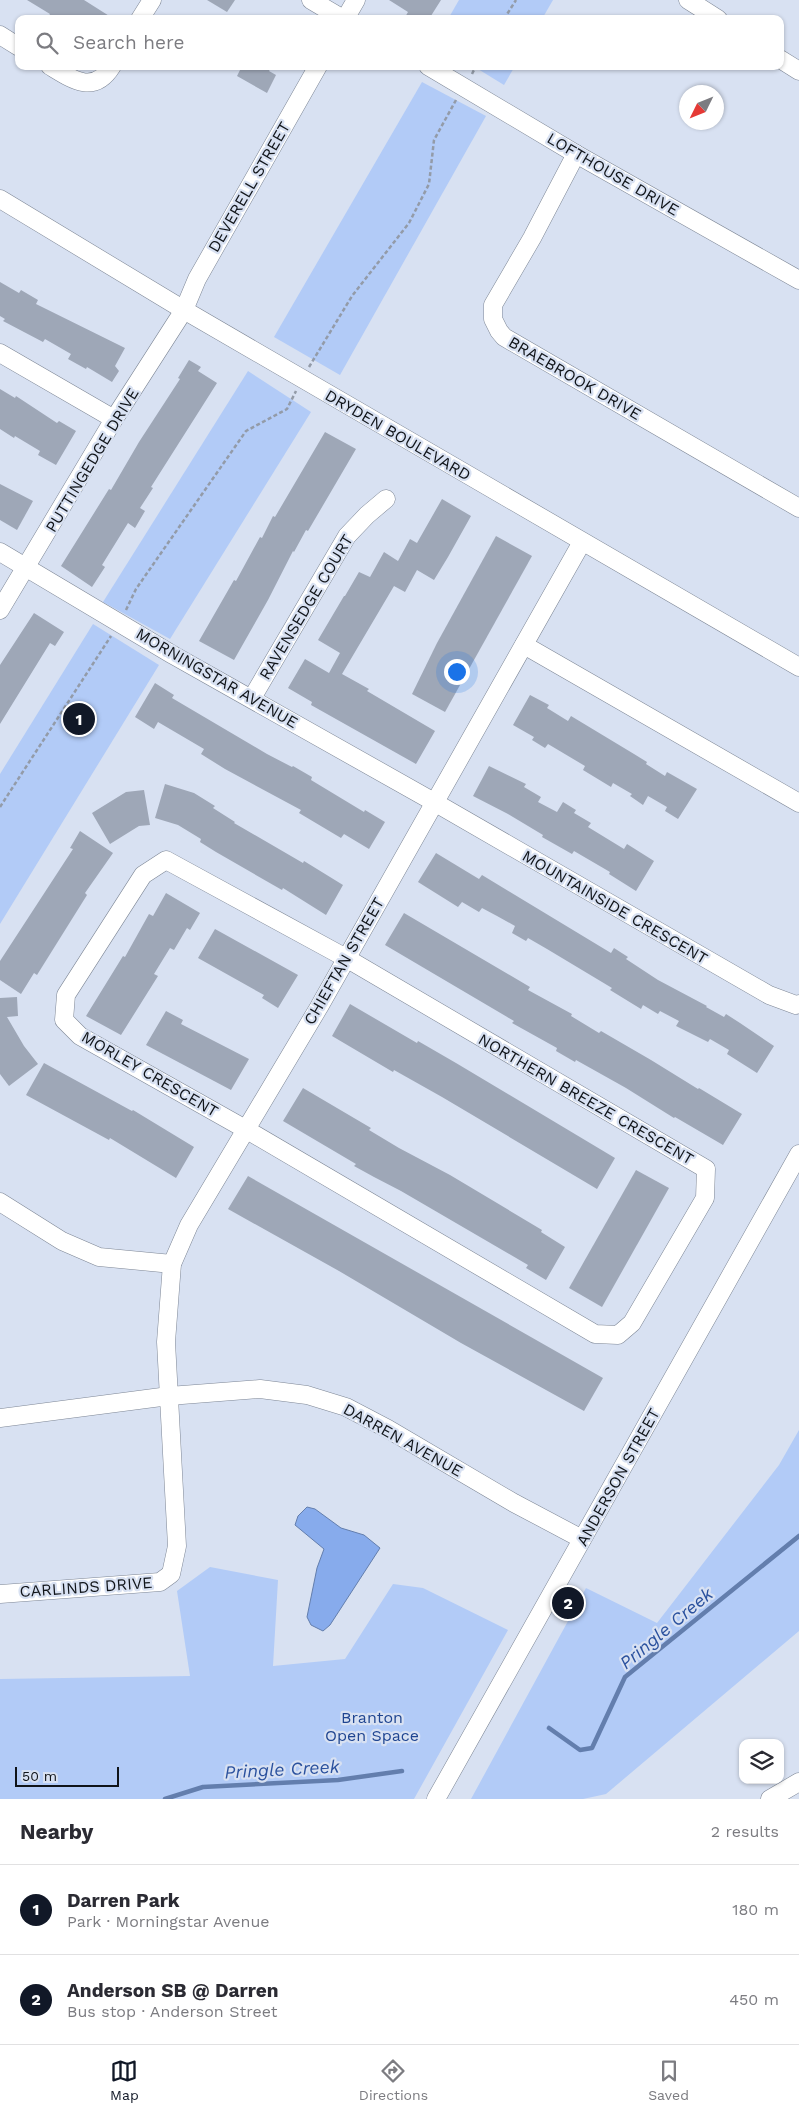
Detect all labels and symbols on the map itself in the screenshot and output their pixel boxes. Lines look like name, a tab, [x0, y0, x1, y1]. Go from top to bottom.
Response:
north arrow	[679, 85, 724, 130]
street label: DEVERELL STREET	[204, 118, 294, 256]
street label: LOFTHOUSE DRIVE	[544, 129, 682, 219]
street label: BRAEBROOK DRIVE	[505, 332, 645, 424]
street label: PUTTINGEDGE DRIVE	[41, 384, 143, 536]
street label: DRYDEN BOULEVARD	[322, 385, 474, 485]
street label: RAVENSEDGE COURT	[255, 531, 357, 683]
street label: MORNINGSTAR AVENUE	[133, 624, 301, 732]
your location	[444, 659, 470, 685]
pin: 1	[63, 700, 95, 738]
street label: MOUNTAINSIDE CRESCENT	[519, 846, 711, 968]
street label: CHIEFTAN STREET	[300, 894, 388, 1028]
street label: MORLEY CRESCENT	[78, 1027, 222, 1121]
street label: NORTHERN BREEZE CRESCENT	[475, 1029, 697, 1169]
street label: DARREN AVENUE	[340, 1399, 466, 1481]
street label: ANDERSON STREET	[572, 1405, 664, 1549]
street label: CARLINDS DRIVE	[19, 1573, 153, 1601]
water label: Pringle Creek	[615, 1582, 718, 1673]
pin: 2	[552, 1584, 584, 1622]
park label: Branton Open Space	[325, 1708, 419, 1745]
water label: Pringle Creek	[224, 1755, 341, 1783]
scale bar	[15, 1764, 119, 1787]

